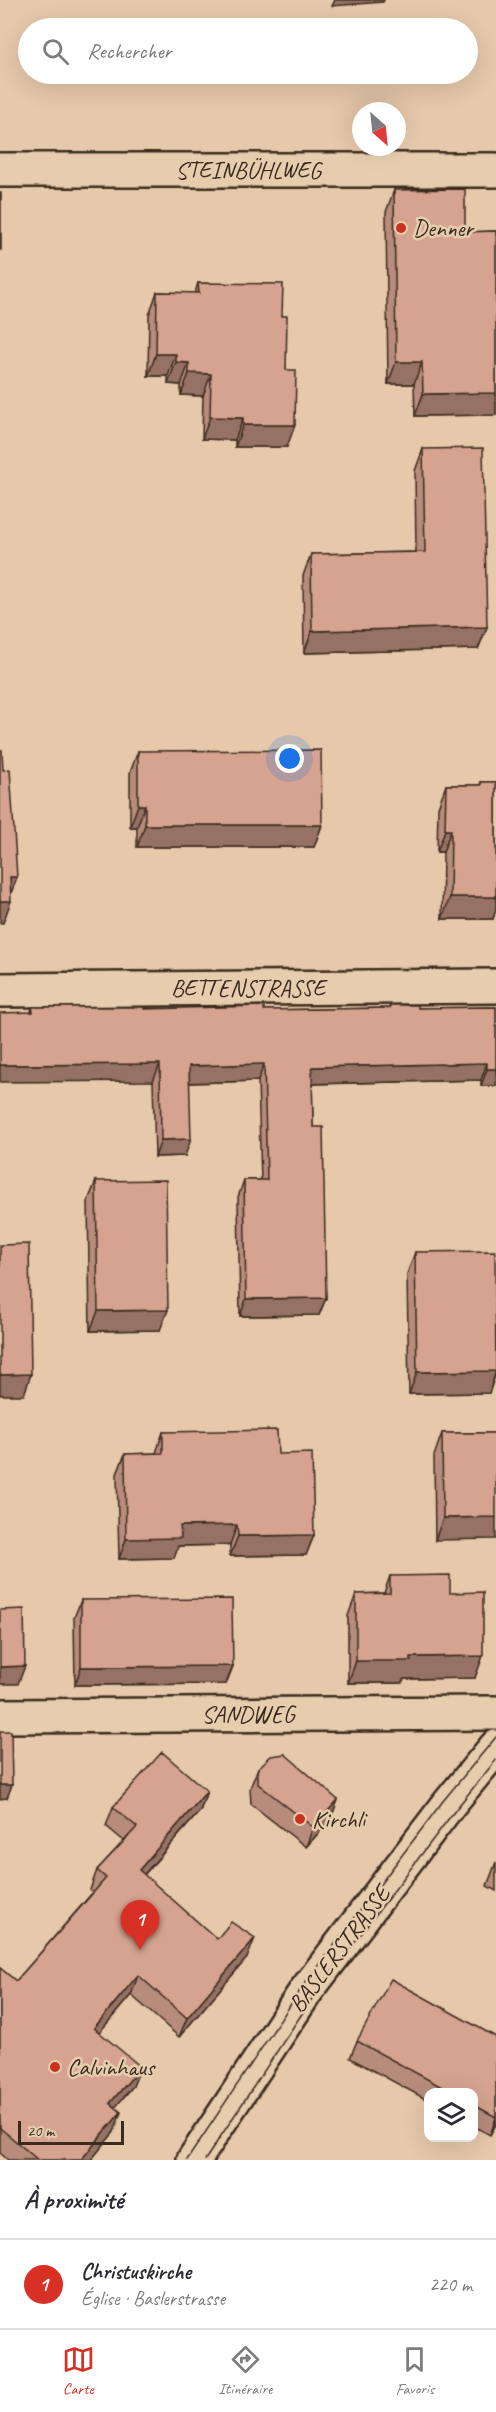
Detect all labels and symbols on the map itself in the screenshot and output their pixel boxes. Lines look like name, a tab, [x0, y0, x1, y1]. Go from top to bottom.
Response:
north arrow	[352, 102, 406, 156]
street label: STEINBÜHLWEG	[175, 155, 323, 185]
place label: Denner	[413, 213, 475, 243]
marker: Denner	[394, 221, 408, 235]
your location	[275, 744, 304, 773]
street label: BETTENSTRASSE	[171, 973, 328, 1003]
street label: SANDWEG	[201, 1699, 297, 1729]
place label: Kirchli	[312, 1804, 368, 1834]
marker: Kirchli	[293, 1812, 307, 1826]
street label: BASLERSTRASSE	[282, 1877, 398, 2018]
pin: 1	[120, 1900, 160, 1950]
place label: Calvinhaus	[67, 2052, 156, 2082]
marker: Calvinhaus	[48, 2060, 62, 2074]
scale bar	[18, 2118, 124, 2146]

